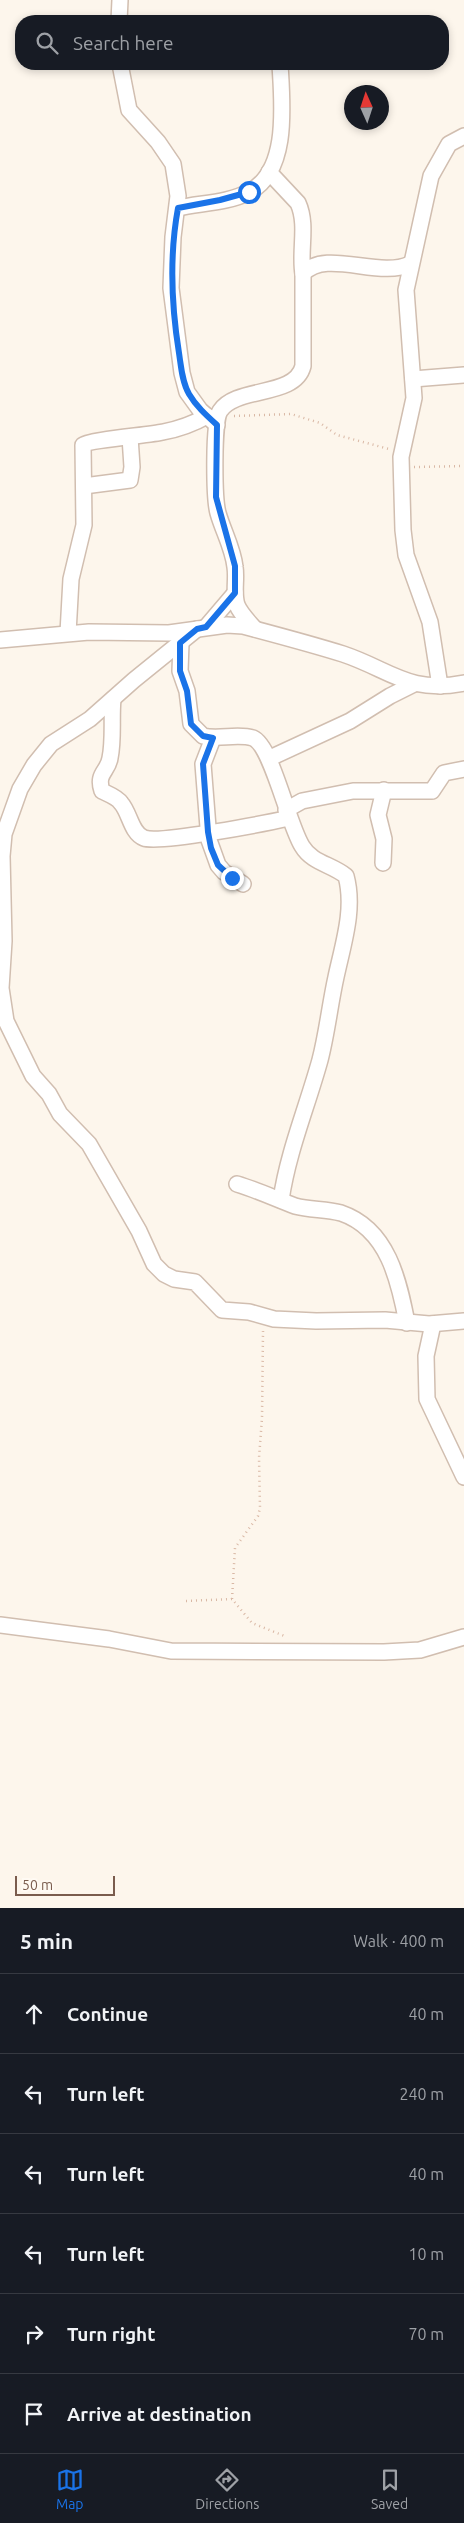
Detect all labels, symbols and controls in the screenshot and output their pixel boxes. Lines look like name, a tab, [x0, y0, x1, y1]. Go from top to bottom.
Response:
search box	[15, 15, 449, 70]
icon: search	[33, 29, 61, 57]
text: Search here	[73, 32, 173, 54]
north arrow	[344, 85, 389, 130]
route start	[238, 181, 261, 204]
route end	[221, 867, 244, 890]
scale bar	[15, 1873, 115, 1896]
text: 50 m	[22, 1877, 53, 1893]
text: 5 min	[20, 1929, 73, 1953]
text: Walk · 400 m	[353, 1932, 444, 1950]
icon: ahead	[20, 2000, 48, 2028]
text: Continue	[67, 2003, 148, 2025]
text: 40 m	[408, 2005, 444, 2023]
icon: left	[20, 2080, 48, 2108]
text: Turn left	[67, 2083, 145, 2105]
text: 240 m	[399, 2085, 444, 2103]
icon: left	[20, 2160, 48, 2188]
text: Turn left	[67, 2163, 145, 2185]
text: 40 m	[408, 2165, 444, 2183]
icon: left	[20, 2240, 48, 2268]
text: Turn left	[67, 2243, 145, 2265]
text: 10 m	[408, 2245, 444, 2263]
icon: right	[20, 2320, 48, 2348]
text: Turn right	[67, 2323, 155, 2345]
text: 70 m	[408, 2325, 444, 2343]
icon: arrive	[20, 2400, 48, 2428]
text: Arrive at destination	[67, 2403, 252, 2425]
tab: Map	[56, 2466, 84, 2512]
tab: Directions	[195, 2466, 259, 2512]
tab: Saved	[371, 2466, 408, 2512]

